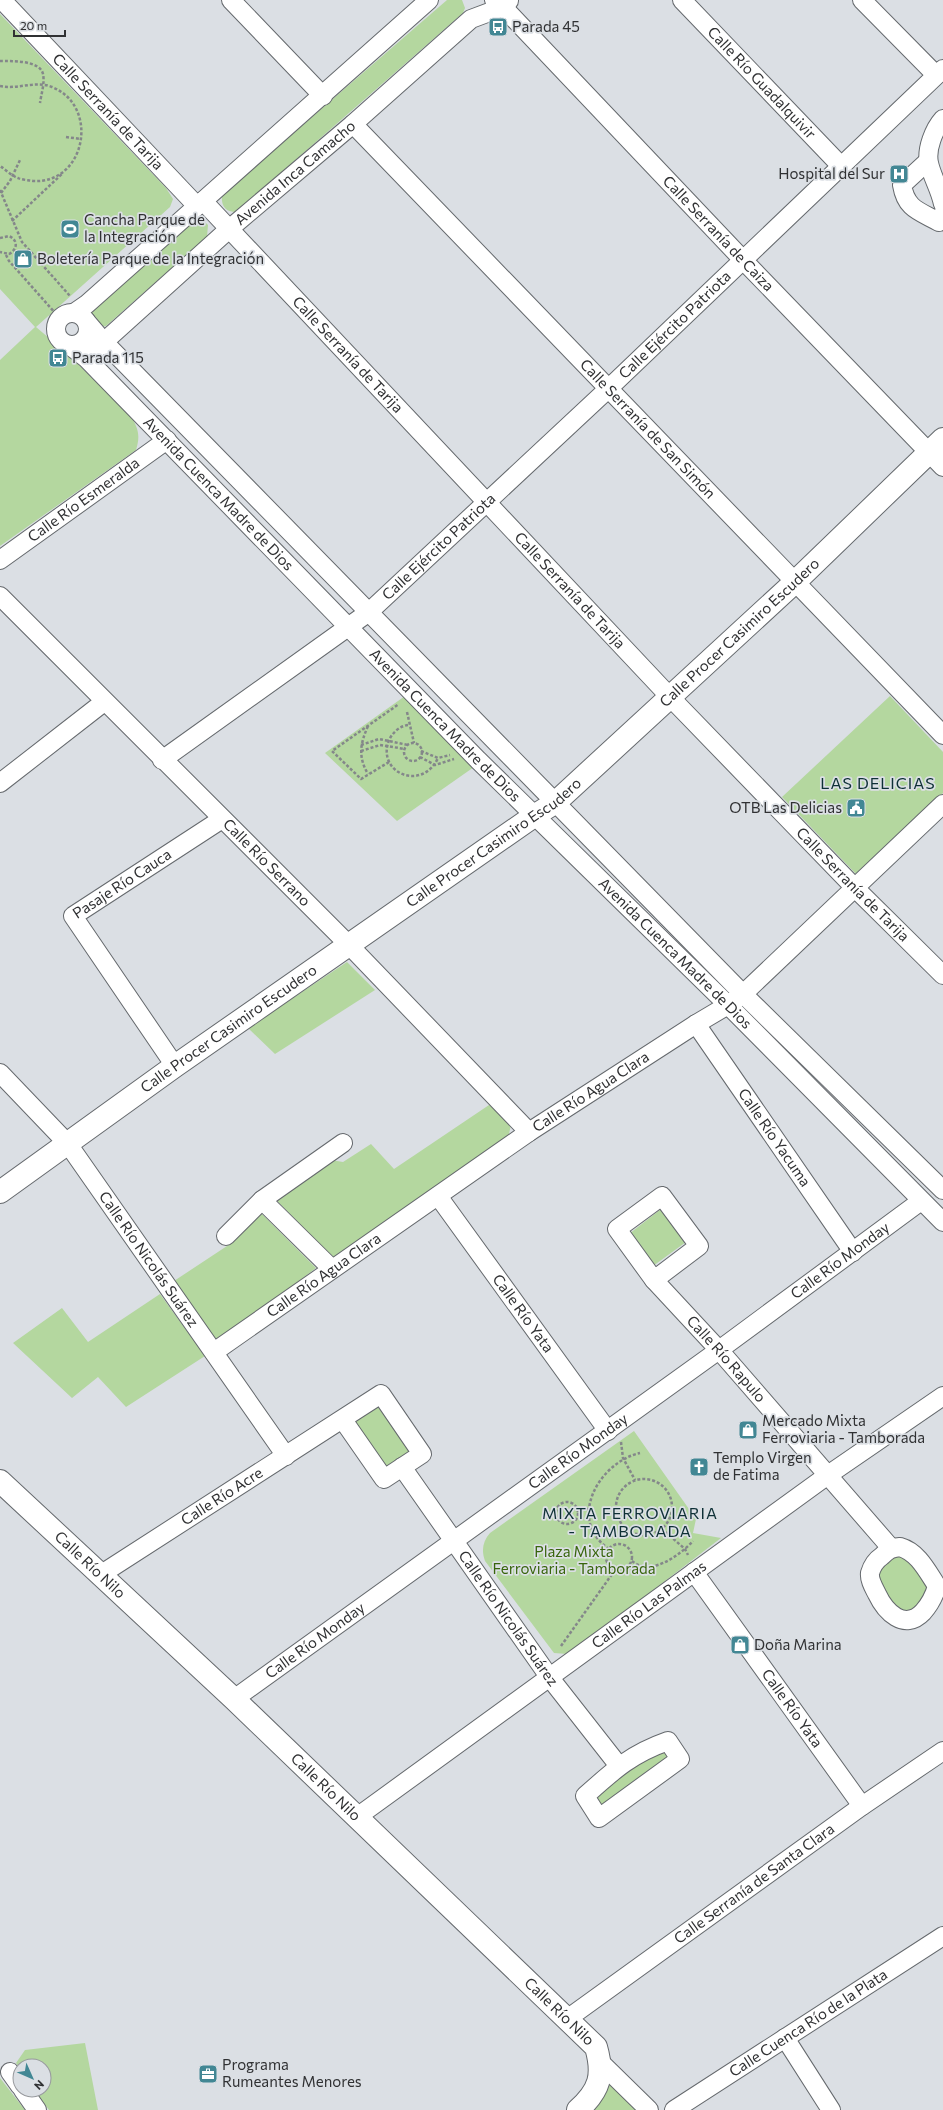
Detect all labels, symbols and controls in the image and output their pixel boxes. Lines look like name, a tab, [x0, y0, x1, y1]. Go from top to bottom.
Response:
scale bar	[14, 12, 65, 38]
bus stop icon: Parada 45	[487, 16, 509, 38]
place label: Parada 45	[512, 17, 580, 35]
text: 20 m	[20, 18, 47, 32]
street label: Calle Río Guadalquivir	[704, 23, 820, 142]
street label: Calle Serranía de Tarija	[49, 49, 168, 173]
street label: Avenida Inca Camacho	[231, 116, 359, 228]
hospital icon: Hospital del Sur	[888, 163, 910, 185]
place label: Hospital del Sur	[778, 164, 885, 182]
street label: Calle Serranía de Caiza	[660, 171, 778, 295]
place label: Cancha Parque de la Integración	[84, 210, 205, 245]
sports icon: Cancha Parque de la Integración	[59, 218, 81, 240]
shop icon: Boletería Parque de la Integración	[12, 248, 34, 270]
place label: Boletería Parque de la Integración	[37, 249, 264, 267]
street label: Calle Ejército Patriota	[614, 267, 734, 382]
street label: Calle Serranía de Tarija	[289, 292, 408, 416]
bus stop icon: Parada 115	[47, 347, 69, 369]
place label: Parada 115	[72, 348, 144, 366]
street label: Calle Serranía de San Simón	[577, 355, 720, 502]
street label: Avenida Cuenca Madre de Dios	[140, 412, 298, 574]
street label: Calle Río Esmeralda	[24, 453, 142, 545]
street label: Calle Ejército Patriota	[378, 489, 499, 603]
street label: Calle Serranía de Tarija	[511, 528, 630, 652]
street label: Calle Procer Casimiro Escudero	[655, 554, 823, 710]
street label: Avenida Cuenca Madre de Dios	[366, 644, 525, 805]
street label: Calle Procer Casimiro Escudero	[402, 773, 585, 910]
district label: LAS DELICIAS	[820, 773, 936, 792]
public building icon: OTB Las Delicias	[845, 797, 867, 819]
place label: OTB Las Delicias	[729, 798, 842, 816]
street label: Calle Río Serrano	[220, 814, 315, 909]
street label: Calle Serranía de Tarija	[793, 823, 914, 945]
street label: Pasaje Río Cauca	[69, 845, 174, 922]
street label: Avenida Cuenca Madre de Dios	[595, 873, 756, 1032]
street label: Calle Procer Casimiro Escudero	[137, 960, 320, 1096]
street label: Calle Río Agua Clara	[529, 1047, 652, 1135]
street label: Calle Río Yacuma	[735, 1085, 815, 1190]
street label: Calle Río Nicolás Suárez	[96, 1187, 203, 1330]
street label: Calle Río Monday	[787, 1217, 893, 1302]
street label: Calle Río Agua Clara	[263, 1228, 384, 1321]
street label: Calle Río Yata	[489, 1270, 558, 1356]
street label: Calle Río Rapulo	[683, 1311, 770, 1406]
street label: Calle Río Monday	[524, 1409, 631, 1492]
place label: Mercado Mixta Ferroviaria - Tamborada	[762, 1411, 925, 1446]
shop icon: Mercado Mixta Ferroviaria - Tamborada	[737, 1419, 759, 1441]
place label: Templo Virgen de Fatima	[713, 1448, 812, 1483]
church icon: Templo Virgen de Fatima	[688, 1456, 710, 1478]
street label: Calle Río Acre	[177, 1463, 266, 1529]
district label: MIXTA FERROVIARIA - TAMBORADA	[542, 1503, 718, 1540]
street label: Calle Río Nilo	[52, 1527, 130, 1601]
park label: Plaza Mixta Ferroviaria - Tamborada	[492, 1542, 656, 1577]
street label: Calle Río Nicolás Suárez	[455, 1547, 563, 1689]
street label: Calle Río Las Palmas	[588, 1556, 710, 1652]
street label: Calle Río Monday	[261, 1598, 368, 1682]
shop icon: Doña Marina	[729, 1634, 751, 1656]
place label: Doña Marina	[754, 1635, 842, 1653]
street label: Calle Río Yata	[759, 1665, 827, 1751]
street label: Calle Río Nilo	[288, 1749, 365, 1824]
street label: Calle Serranía de Santa Clara	[670, 1819, 837, 1947]
street label: Calle Cuenca Río de la Plata	[725, 1965, 890, 2080]
street label: Calle Río Nilo	[521, 1973, 599, 2049]
place label: Programa Rumeantes Menores	[222, 2055, 362, 2090]
north arrow	[12, 2058, 52, 2098]
office icon: Programa Rumeantes Menores	[197, 2063, 219, 2085]
text: N	[32, 2078, 47, 2093]

